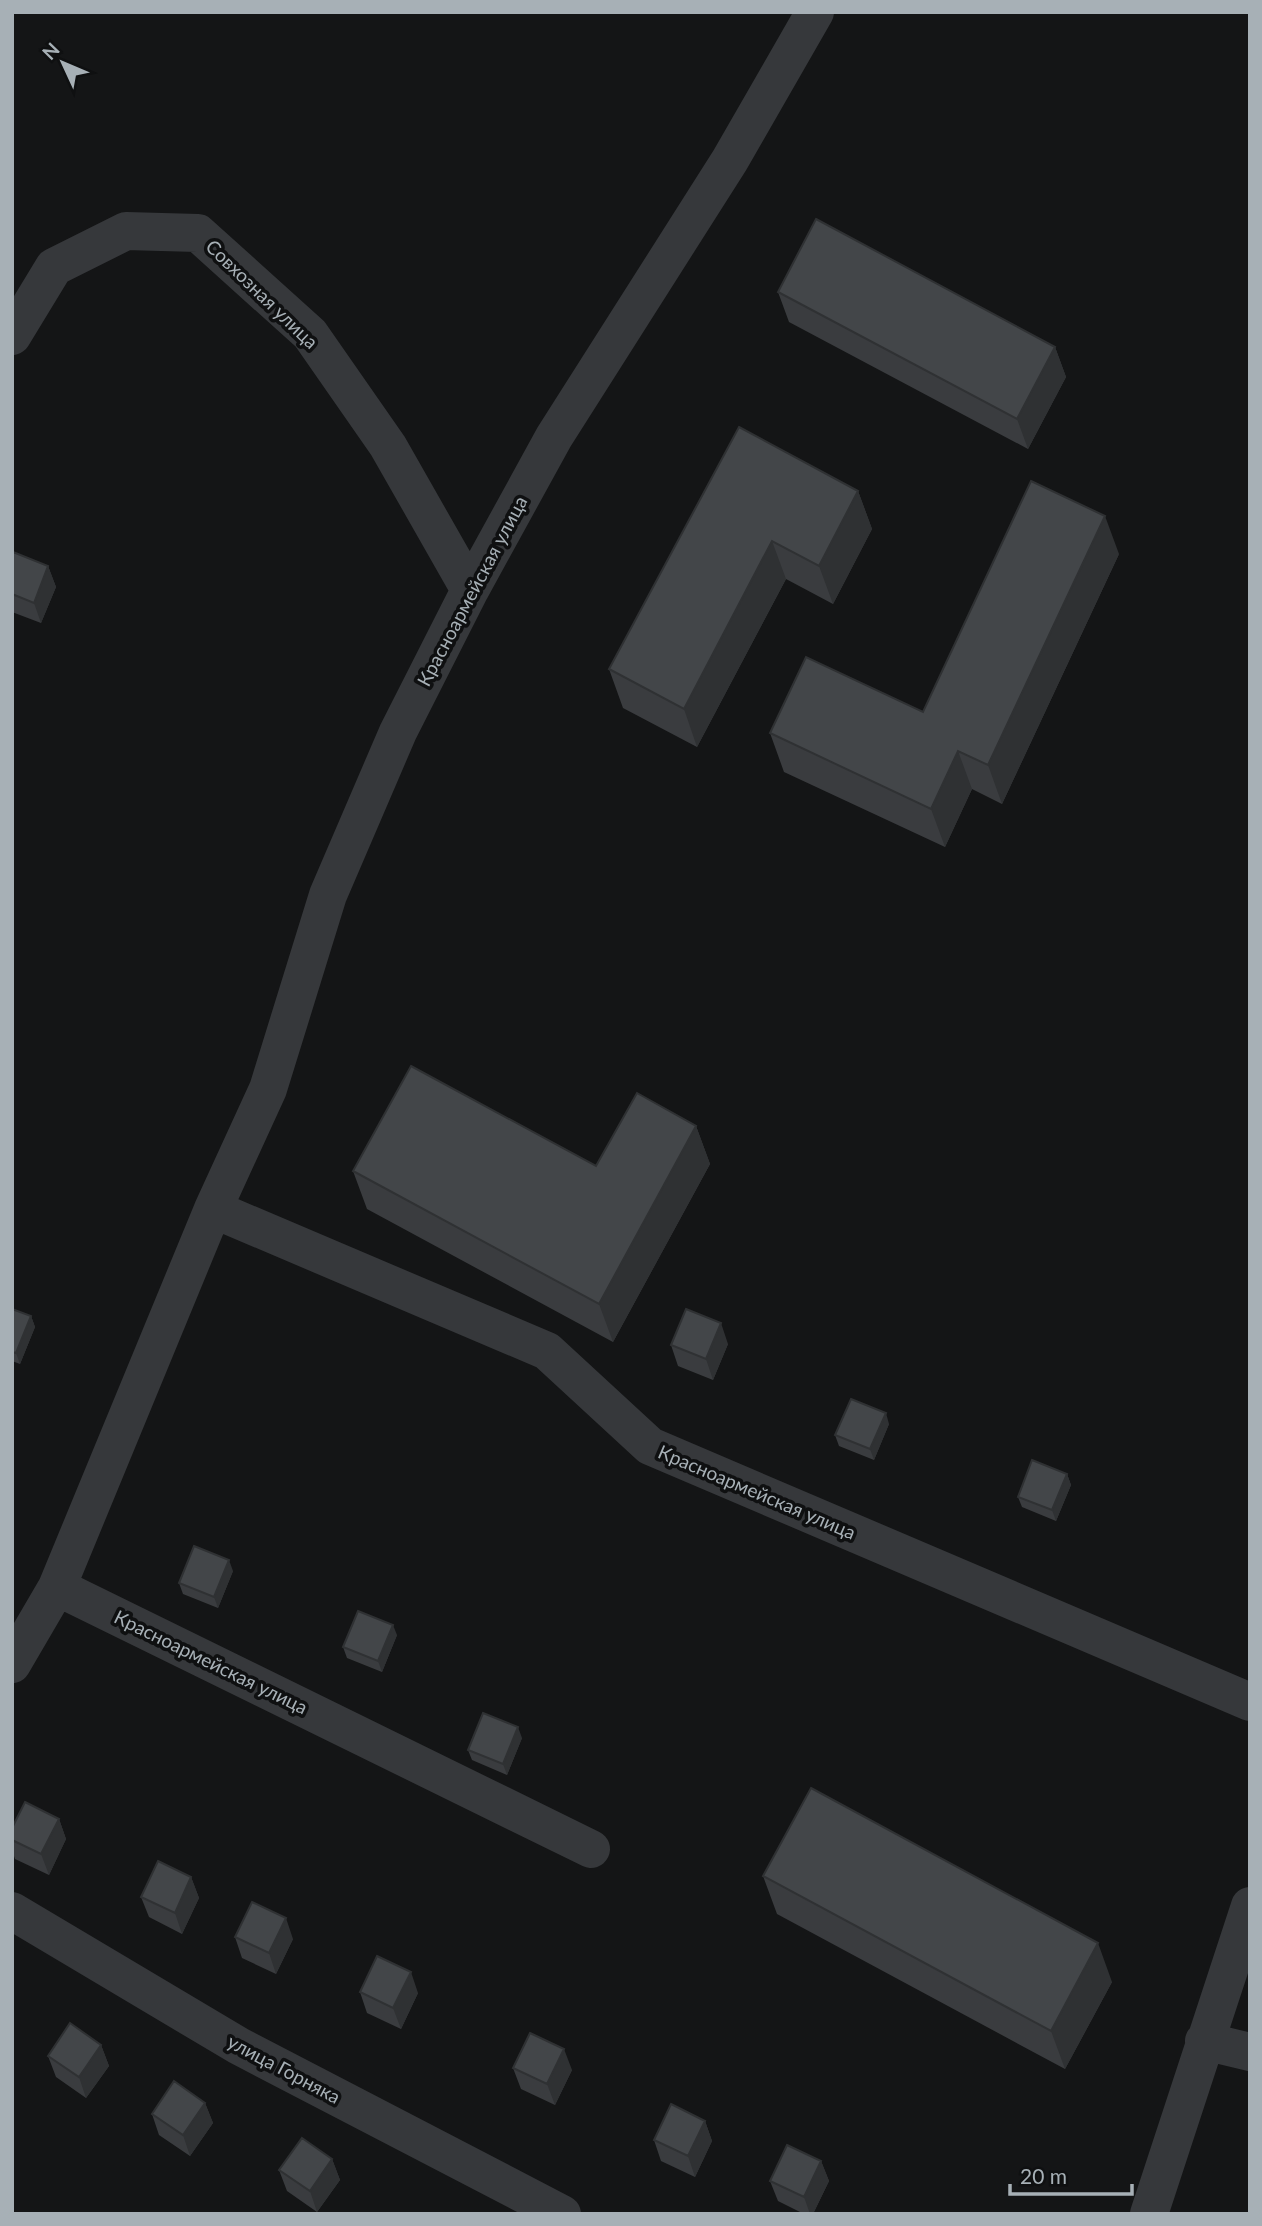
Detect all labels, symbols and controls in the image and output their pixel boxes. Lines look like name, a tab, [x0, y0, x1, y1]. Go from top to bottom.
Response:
north arrow	[28, 28, 98, 98]
text: N	[37, 38, 64, 64]
street label: Совхозная улица	[202, 234, 323, 353]
street label: Красноармейская улица	[412, 492, 532, 690]
street label: Красноармейская улица	[655, 1440, 859, 1544]
street label: Красноармейская улица	[111, 1605, 312, 1718]
street label: улица Горняка	[224, 2029, 345, 2108]
scale bar	[1010, 2152, 1132, 2196]
text: 20 m	[1020, 2163, 1067, 2188]

